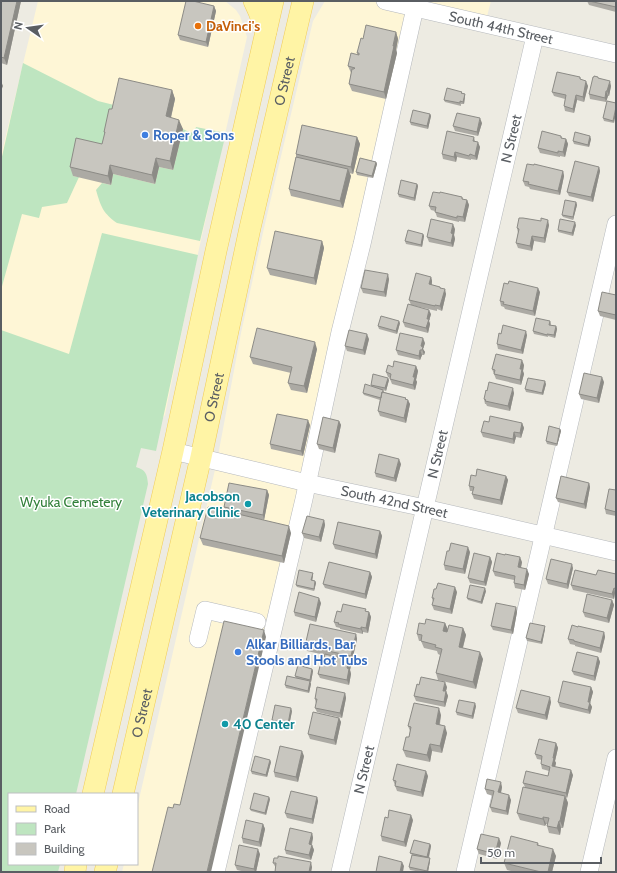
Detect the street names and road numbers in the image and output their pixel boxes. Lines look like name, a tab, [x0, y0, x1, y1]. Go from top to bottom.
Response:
street label: South 44th Street	[447, 7, 555, 48]
street label: O Street	[270, 54, 299, 107]
street label: N Street	[497, 112, 525, 165]
street label: O Street	[200, 371, 228, 424]
street label: N Street	[423, 428, 452, 480]
street label: South 42nd Street	[339, 481, 450, 522]
street label: O Street	[127, 687, 156, 739]
street label: N Street	[350, 744, 378, 796]

